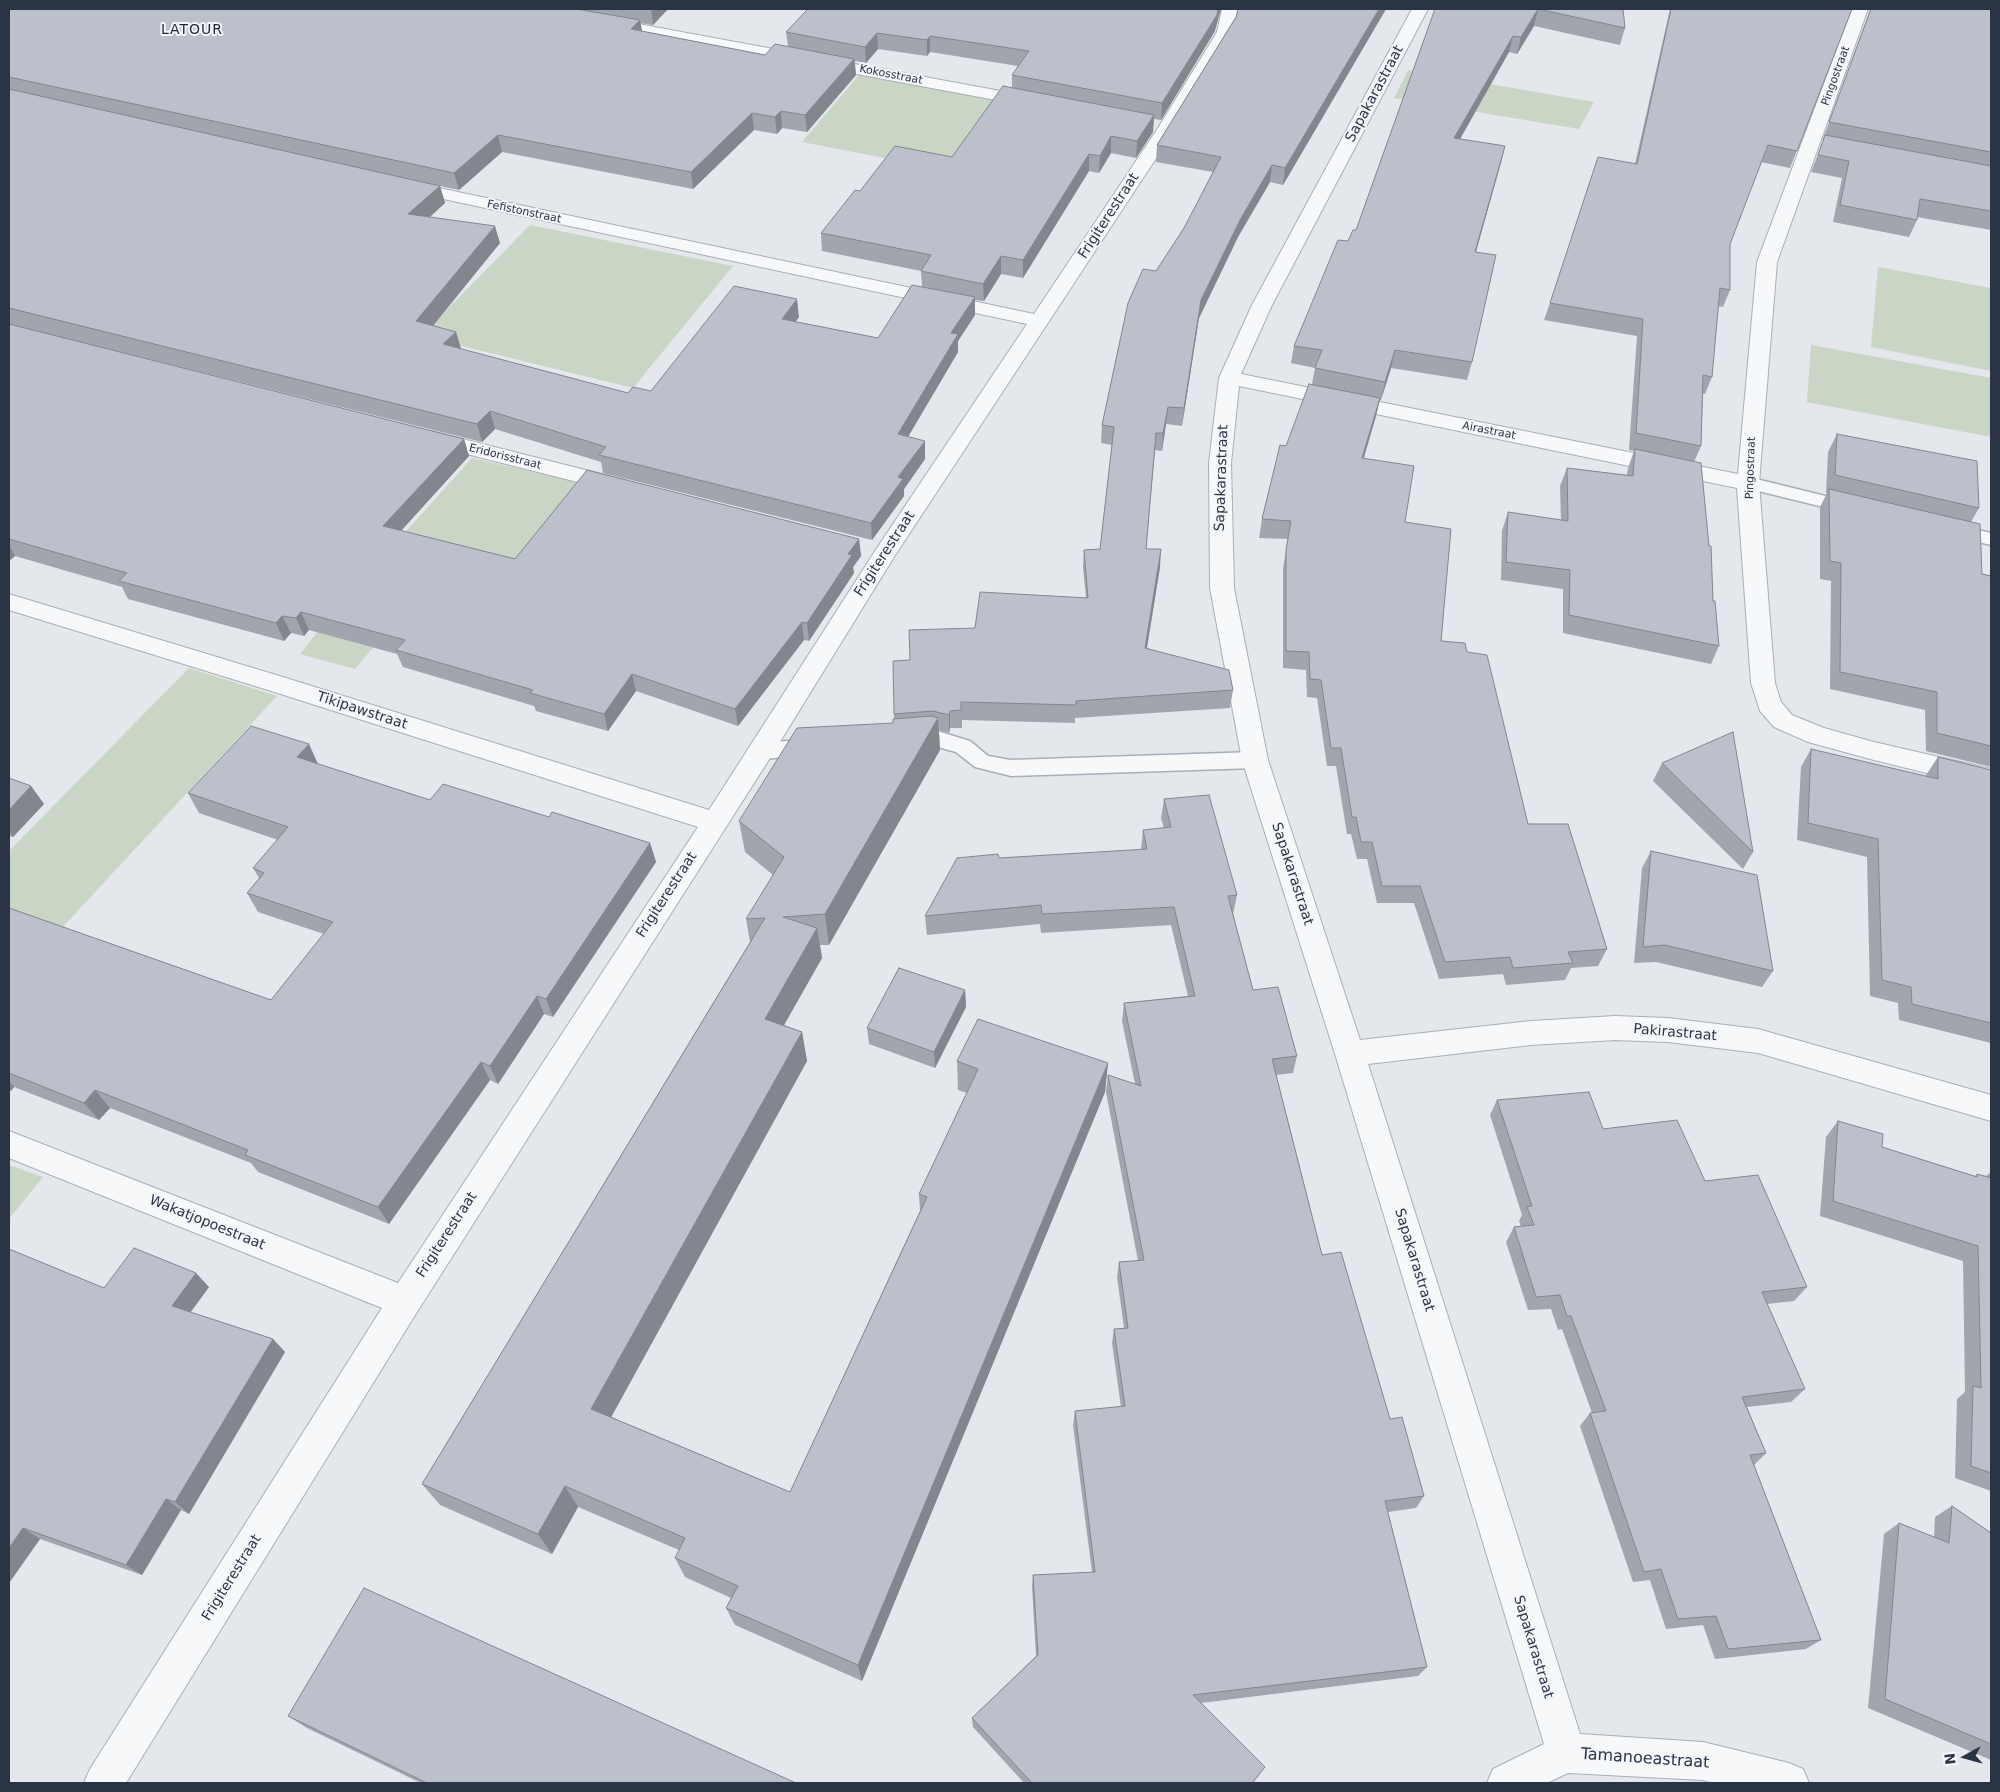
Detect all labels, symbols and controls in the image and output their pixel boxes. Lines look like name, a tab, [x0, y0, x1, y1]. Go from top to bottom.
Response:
district label: LATOUR	[160, 22, 224, 38]
street label: Sapakarastraat	[1342, 43, 1408, 145]
street label: Pingostraat	[1819, 44, 1853, 108]
street label: Kokosstraat	[858, 62, 924, 88]
street label: Frigiterestraat	[1075, 170, 1143, 262]
street label: Fefistonstraat	[486, 198, 562, 226]
street label: Airastraat	[1461, 419, 1517, 443]
street label: Sapakarastraat	[1212, 424, 1232, 532]
street label: Pingostraat	[1743, 437, 1759, 499]
street label: Eridorisstraat	[468, 442, 542, 472]
street label: Frigiterestraat	[851, 508, 919, 600]
street label: Tikipawstraat	[315, 688, 409, 734]
street label: Sapakarastraat	[1267, 821, 1317, 927]
street label: Frigiterestraat	[633, 849, 701, 941]
street label: Pakirastraat	[1632, 1021, 1718, 1045]
street label: Frigiterestraat	[413, 1189, 481, 1281]
street label: Wakatjopoestraat	[147, 1192, 267, 1254]
street label: Sapakarastraat	[1390, 1206, 1438, 1314]
street label: Frigiterestraat	[199, 1532, 265, 1624]
street label: Sapakarastraat	[1509, 1593, 1557, 1701]
north arrow	[1940, 1732, 1990, 1782]
street label: Tamanoeastraat	[1580, 1745, 1710, 1773]
text: N	[1941, 1752, 1959, 1766]

